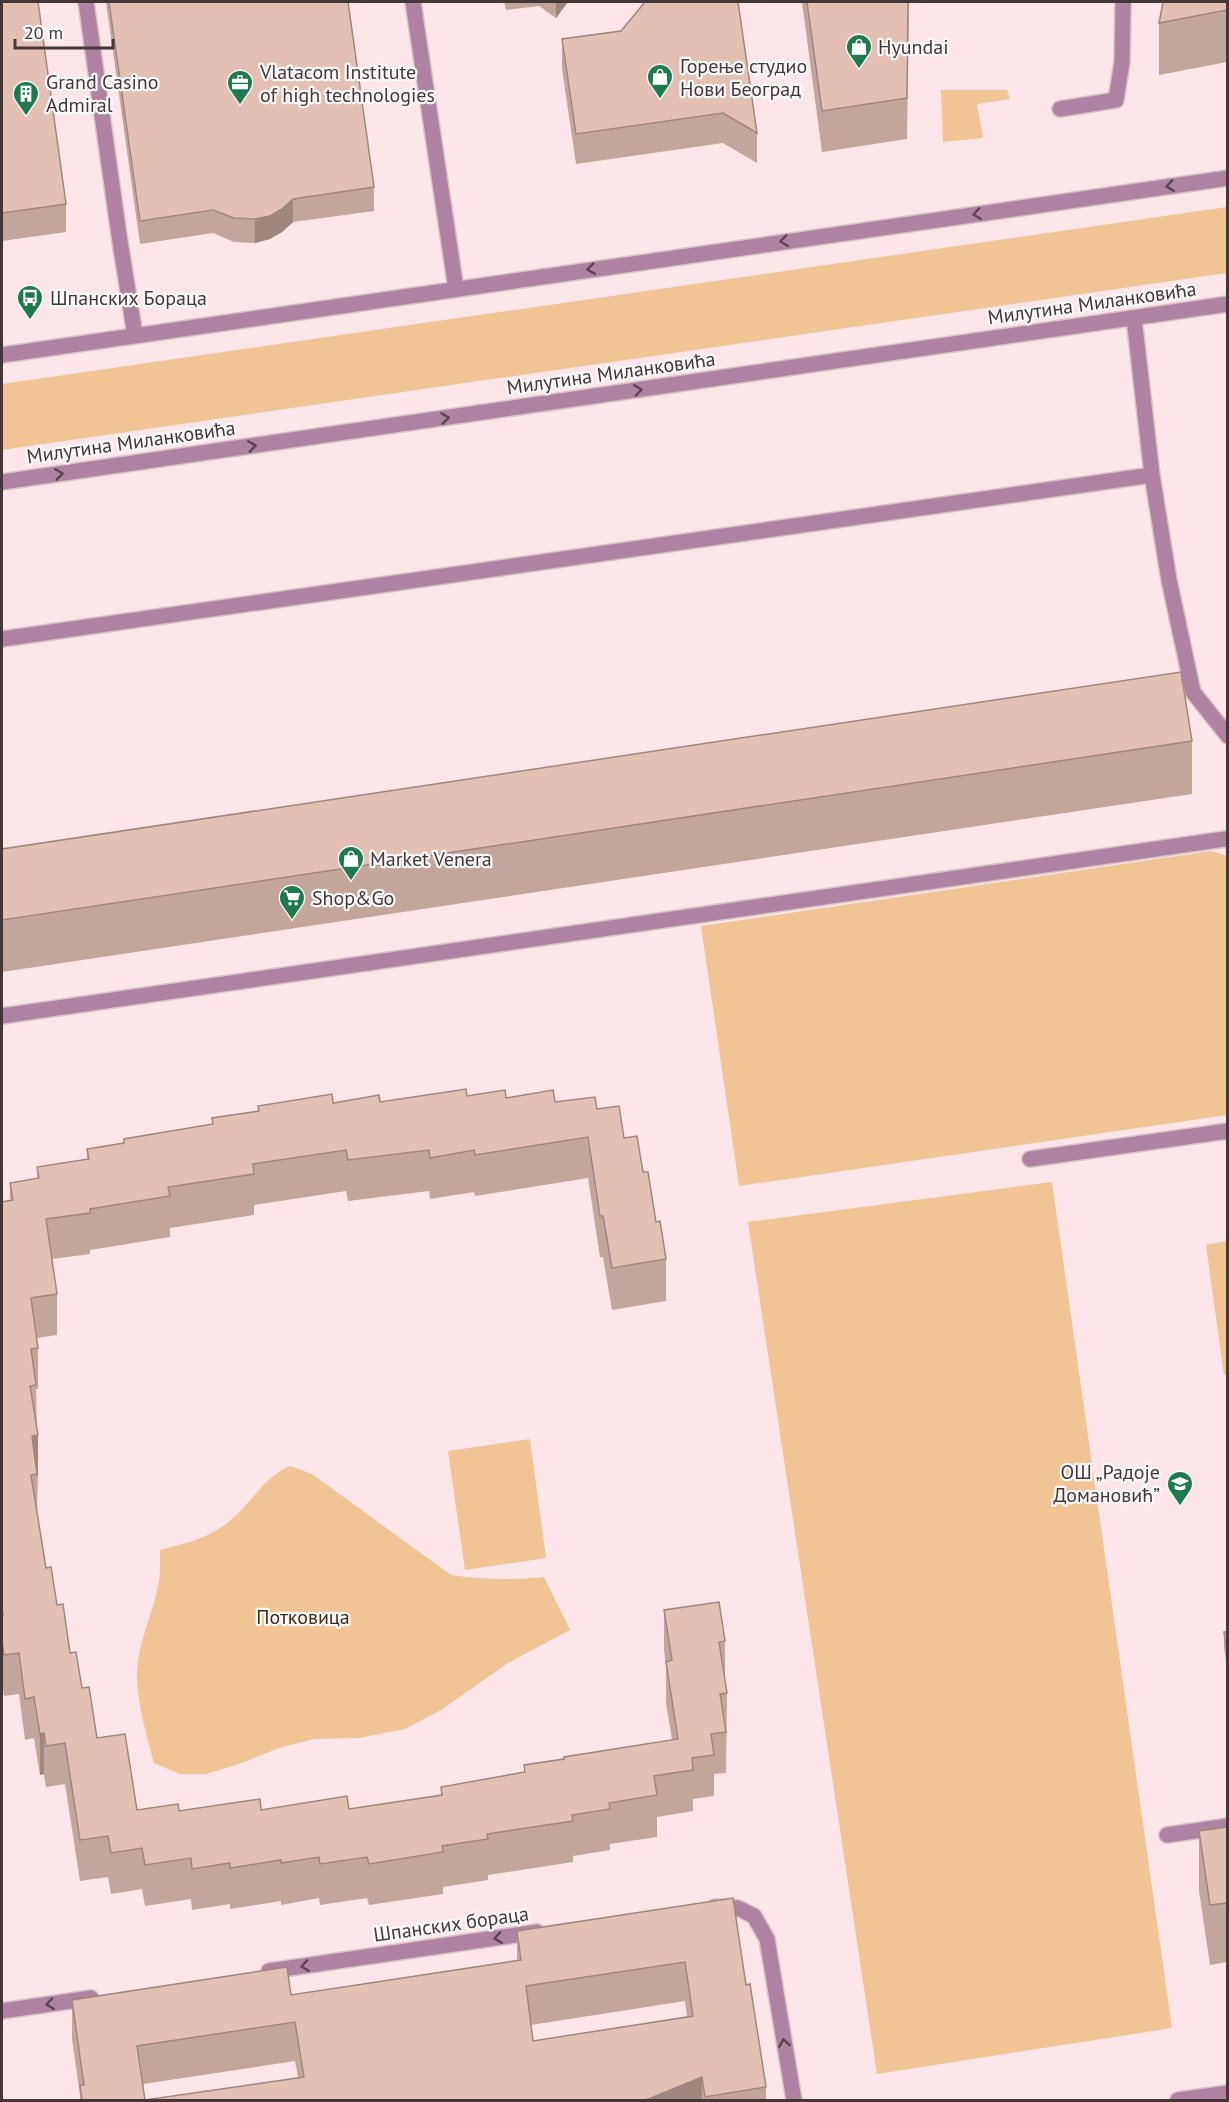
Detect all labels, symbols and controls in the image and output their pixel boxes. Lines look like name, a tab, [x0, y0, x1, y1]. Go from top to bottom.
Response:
scale bar	[15, 12, 112, 50]
text: 20 m	[24, 21, 63, 44]
shop icon: Hyundai	[844, 32, 874, 70]
place label: Hyundai	[878, 34, 949, 60]
place label: Горење студио Нови Београд	[680, 53, 807, 102]
place label: Vlatacom Institute of high technologies	[259, 59, 435, 108]
shop icon: Горење студио Нови Београд	[645, 62, 675, 100]
office icon: Vlatacom Institute of high technologies	[225, 68, 255, 106]
place label: Grand Casino Admiral	[46, 69, 158, 118]
building icon: Grand Casino Admiral	[11, 79, 41, 117]
one-way arrow	[1165, 179, 1174, 191]
one-way arrow	[972, 207, 981, 219]
one-way arrow	[779, 235, 788, 247]
one-way arrow	[586, 263, 595, 275]
street label: Милутина Миланковића	[986, 275, 1198, 331]
bus stop icon: Шпанских Бораца	[15, 283, 45, 321]
place label: Шпанских Бораца	[50, 285, 207, 311]
street label: Милутина Миланковића	[505, 345, 717, 401]
one-way arrow	[634, 384, 643, 396]
one-way arrow	[441, 412, 450, 424]
street label: Милутина Миланковића	[25, 414, 237, 470]
one-way arrow	[248, 440, 257, 452]
one-way arrow	[55, 469, 64, 481]
shop icon: Market Venera	[336, 844, 366, 882]
place label: Market Venera	[370, 846, 492, 872]
supermarket icon: Shop&Go	[277, 883, 307, 921]
place label: Shop&Go	[312, 885, 394, 911]
place label: ОШ „Радоје Домановић”	[1053, 1459, 1160, 1508]
school or university icon: ОШ „Радоје Домановић”	[1165, 1469, 1195, 1507]
park label: Потковица	[256, 1604, 350, 1630]
street label: Шпанских бораца	[372, 1900, 530, 1948]
one-way arrow	[493, 1932, 502, 1944]
one-way arrow	[300, 1960, 309, 1972]
one-way arrow	[46, 1997, 55, 2009]
one-way arrow	[779, 2038, 791, 2047]

